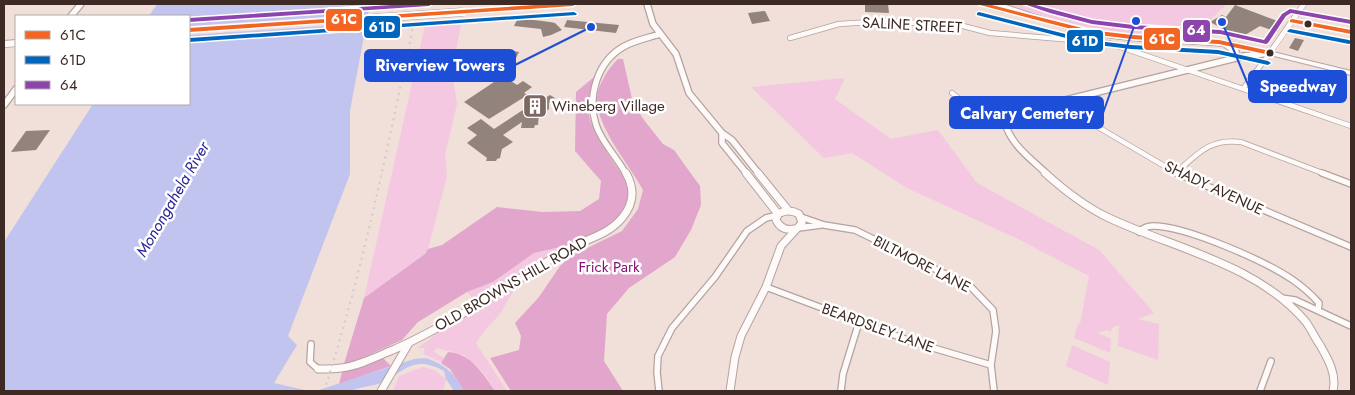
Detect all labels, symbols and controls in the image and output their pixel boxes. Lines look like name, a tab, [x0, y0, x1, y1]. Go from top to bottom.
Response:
line badge: 61C	[325, 8, 363, 32]
text: 61C	[331, 9, 357, 29]
street label: SALINE STREET	[861, 11, 963, 39]
legend	[15, 15, 190, 105]
line badge: 61D	[363, 15, 401, 39]
text: 61D	[369, 17, 395, 37]
line badge: 64	[1182, 19, 1211, 43]
unlabelled marker	[1303, 19, 1313, 29]
text: 64	[1186, 20, 1206, 40]
text: 61C	[60, 24, 86, 46]
line badge: 61C	[1143, 27, 1181, 51]
line badge: 61D	[1066, 29, 1104, 53]
text: 61C	[1149, 29, 1175, 49]
text: 61D	[1072, 31, 1098, 51]
unlabelled marker	[1265, 48, 1275, 58]
text: 61D	[60, 49, 86, 71]
callout: Riverview Towers	[365, 50, 515, 81]
text: Riverview Towers	[375, 54, 505, 77]
callout: Speedway	[1249, 71, 1346, 102]
text: 64	[60, 74, 78, 96]
text: Speedway	[1259, 75, 1337, 98]
building icon: Wineberg Village	[522, 93, 548, 119]
place label: Wineberg Village	[552, 95, 665, 117]
callout: Calvary Cemetery	[950, 97, 1103, 128]
text: Calvary Cemetery	[960, 102, 1095, 125]
water label: Monongahela River	[130, 136, 216, 261]
street label: SHADY AVENUE	[1161, 155, 1267, 221]
street label: BILTMORE LANE	[869, 230, 975, 298]
street label: OLD BROWNS HILL ROAD	[431, 231, 591, 337]
park label: Frick Park	[578, 256, 640, 278]
street label: BEARDSLEY LANE	[819, 297, 937, 359]

